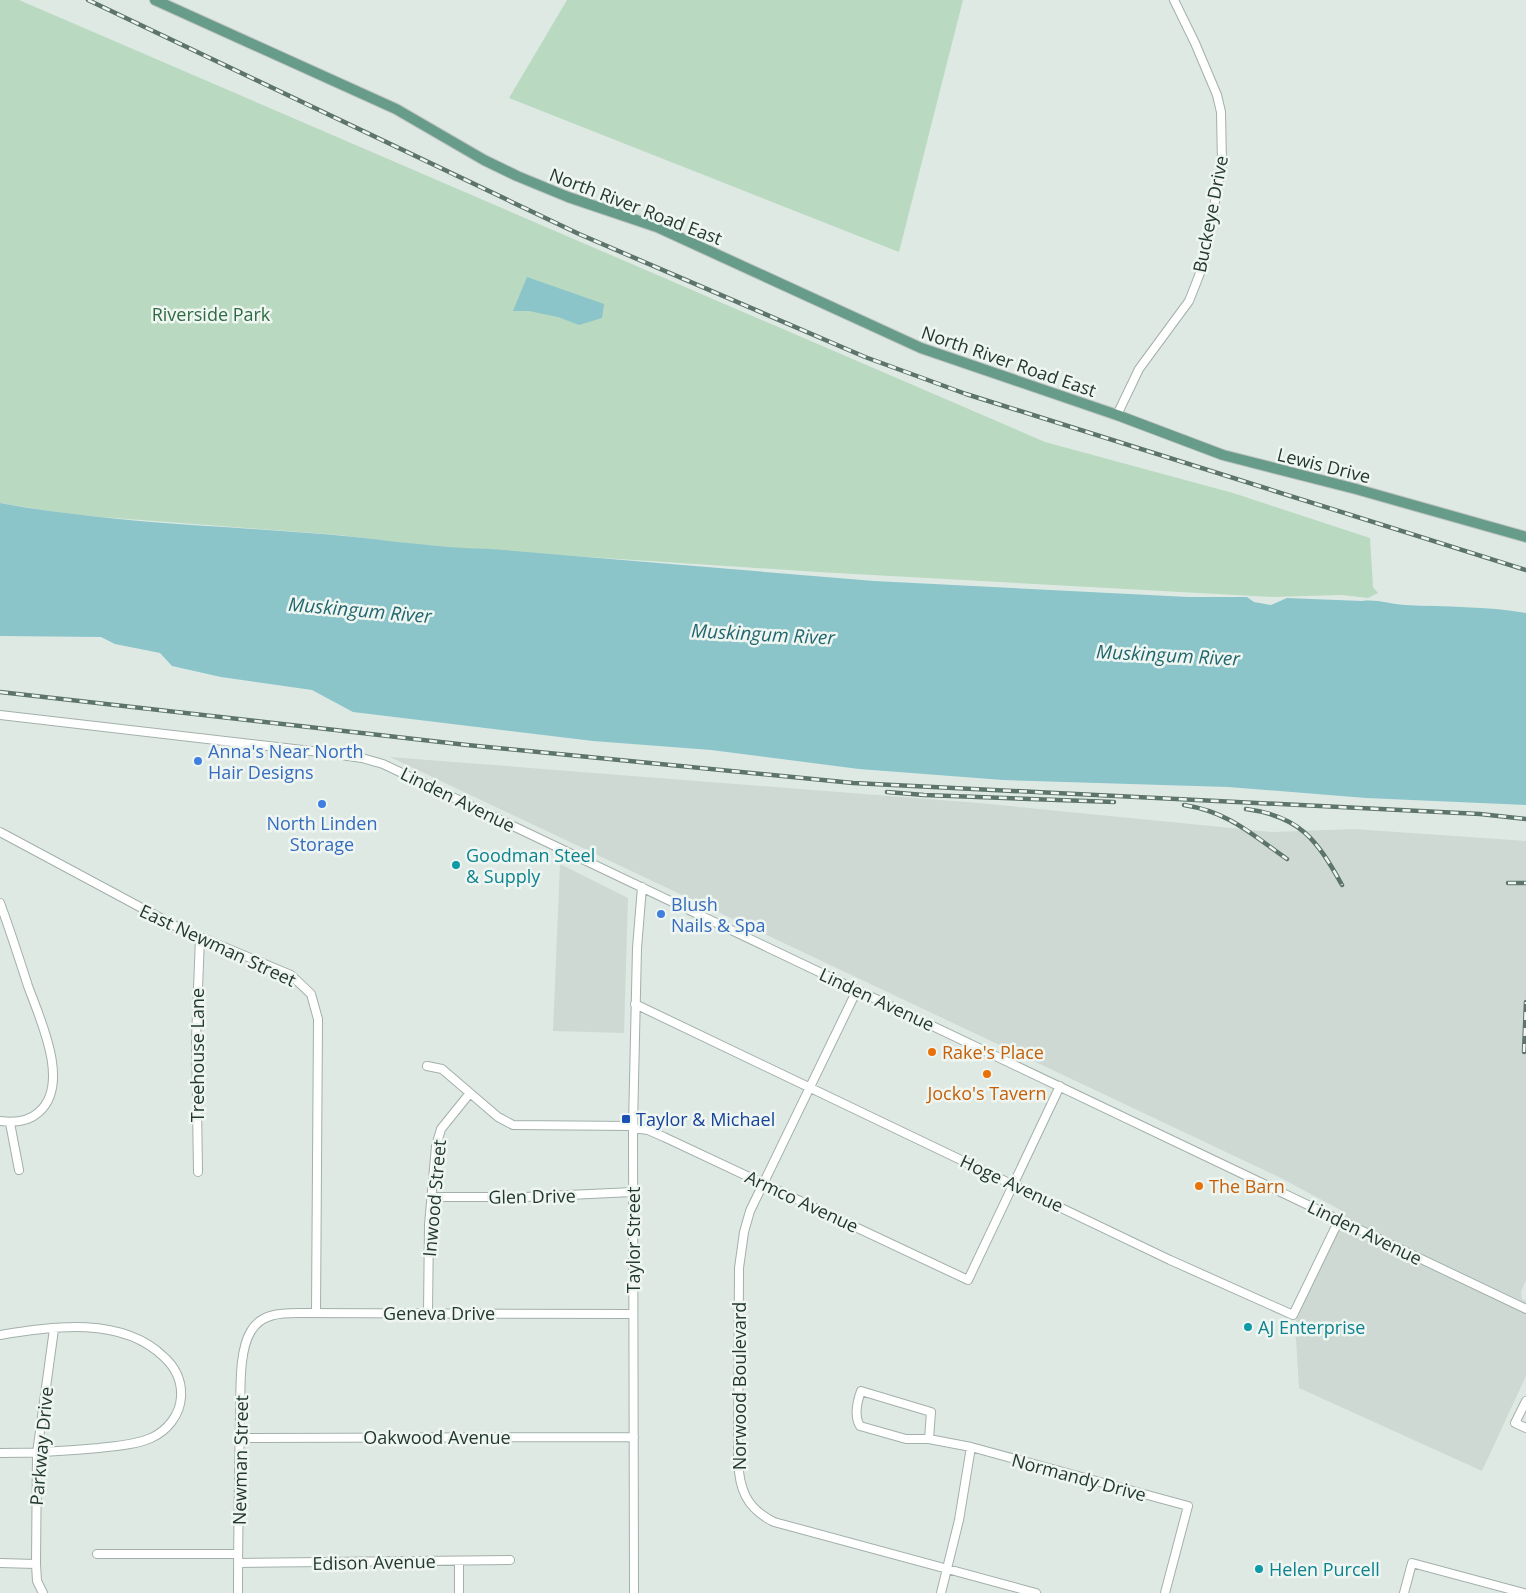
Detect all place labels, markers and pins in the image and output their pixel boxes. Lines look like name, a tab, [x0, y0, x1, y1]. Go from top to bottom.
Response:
place label: Anna's Near North Hair Designs	[208, 739, 364, 784]
marker: Anna's Near North Hair Designs	[192, 755, 204, 767]
marker: North Linden Storage	[316, 798, 328, 810]
place label: North Linden Storage	[266, 811, 378, 856]
place label: Goodman Steel & Supply	[466, 843, 595, 888]
marker: Goodman Steel & Supply	[450, 859, 462, 871]
place label: Blush Nails & Spa	[671, 892, 766, 937]
marker: Blush Nails & Spa	[655, 908, 667, 920]
place label: Rake's Place	[942, 1040, 1044, 1064]
marker: Rake's Place	[926, 1046, 938, 1058]
marker: Jocko's Tavern	[981, 1068, 993, 1080]
place label: Jocko's Tavern	[925, 1081, 1047, 1105]
place label: Taylor & Michael	[636, 1107, 775, 1131]
marker: Taylor & Michael	[620, 1113, 632, 1125]
place label: The Barn	[1209, 1174, 1285, 1198]
marker: The Barn	[1193, 1180, 1205, 1192]
place label: AJ Enterprise	[1258, 1315, 1365, 1339]
marker: AJ Enterprise	[1242, 1321, 1254, 1333]
place label: Helen Purcell	[1269, 1557, 1380, 1581]
marker: Helen Purcell	[1253, 1563, 1265, 1575]

